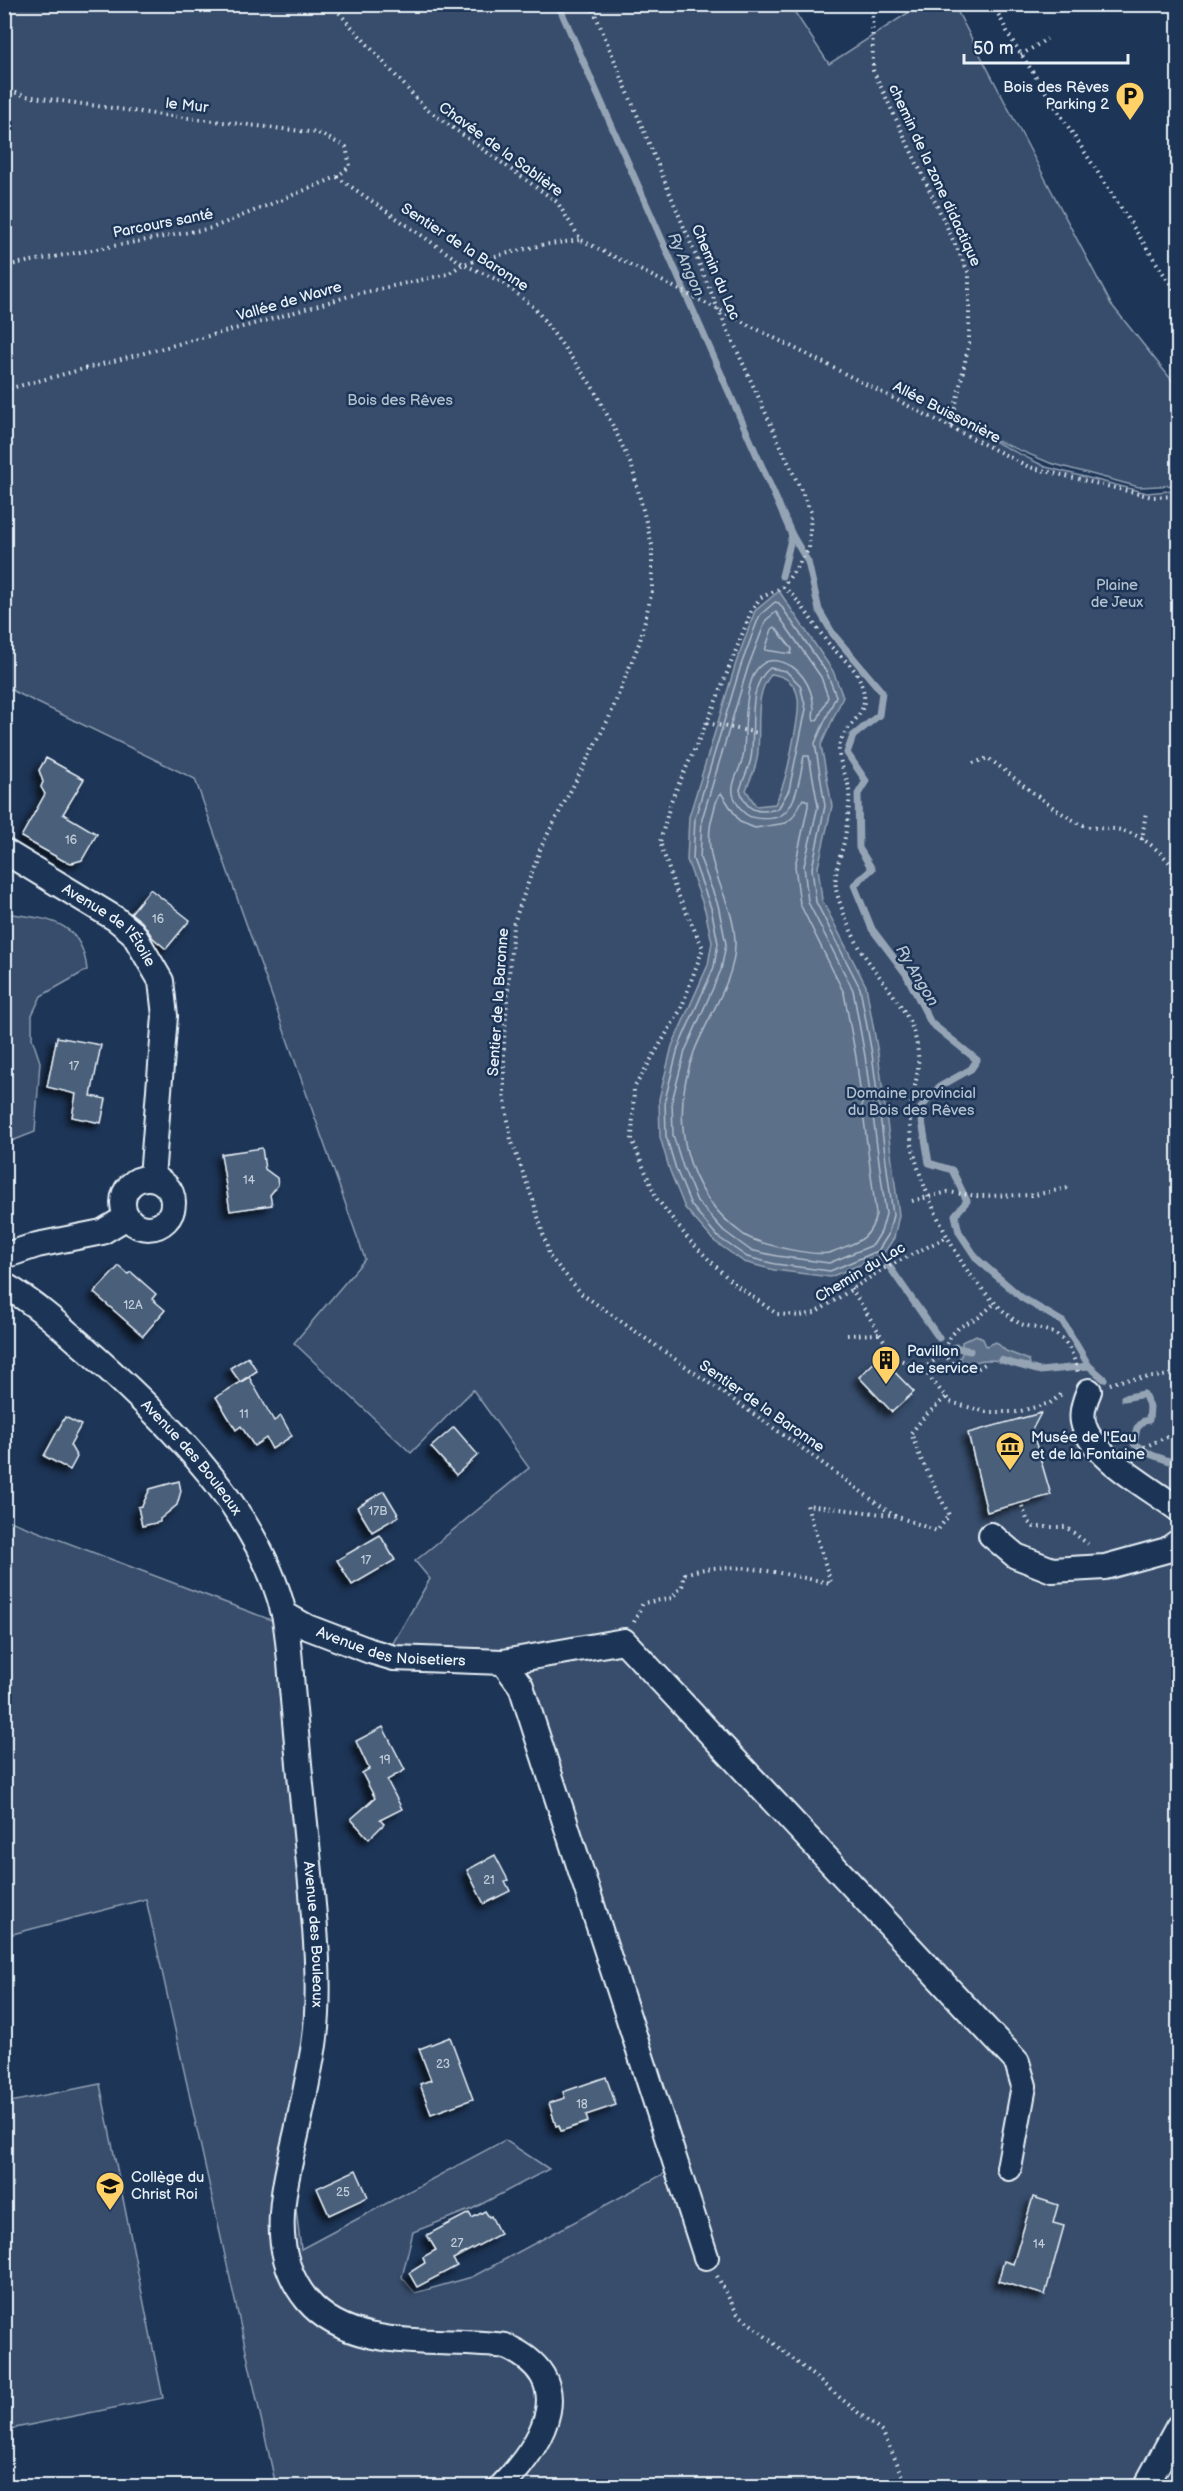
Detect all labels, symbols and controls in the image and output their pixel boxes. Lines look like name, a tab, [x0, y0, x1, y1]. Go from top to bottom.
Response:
scale bar	[964, 27, 1128, 65]
text: 50 m	[973, 38, 1014, 59]
place label: Bois des Rêves Parking 2	[1003, 78, 1110, 114]
parking icon: Bois des Rêves Parking 2	[1114, 80, 1146, 122]
street label: chemin de la zone didactique	[884, 81, 985, 270]
street label: le Mur	[165, 94, 210, 117]
street label: Chavée de la Sablière	[435, 98, 567, 201]
street label: Sentier de la Baronne	[397, 199, 532, 296]
street label: Parcours santé	[111, 204, 215, 243]
street label: Chemin du Lac	[687, 222, 744, 323]
water label: Ry Angon	[663, 230, 708, 299]
street label: Vallée de Wavre	[234, 277, 344, 326]
street label: Allée Buissonière	[890, 377, 1004, 448]
park label: Bois des Rêves	[347, 391, 453, 410]
park label: Plaine de Jeux	[1091, 576, 1143, 612]
house number: 16	[65, 833, 77, 848]
street label: Avenue de l'Étoile	[58, 879, 160, 970]
house number: 16	[152, 912, 164, 927]
street label: Sentier de la Baronne	[484, 927, 513, 1077]
water label: Ry Angon	[891, 942, 942, 1010]
house number: 17	[69, 1059, 79, 1074]
park label: Domaine provincial du Bois des Rêves	[846, 1084, 976, 1120]
house number: 14	[243, 1173, 256, 1188]
street label: Chemin du Lac	[812, 1238, 909, 1307]
house number: 12A	[123, 1298, 143, 1313]
place label: Pavillon de service	[907, 1342, 978, 1378]
building icon: Pavillon de service	[870, 1344, 902, 1386]
street label: Sentier de la Baronne	[695, 1356, 828, 1457]
street label: Avenue des Bouleaux	[137, 1396, 246, 1519]
house number: 11	[239, 1407, 249, 1422]
place label: Musée de l'Eau et de la Fontaine	[1031, 1428, 1145, 1464]
museum icon: Musée de l'Eau et de la Fontaine	[994, 1430, 1026, 1472]
house number: 17B	[369, 1504, 387, 1519]
house number: 17	[361, 1553, 371, 1568]
street label: Avenue des Noisetiers	[314, 1623, 467, 1671]
house number: 19	[379, 1753, 391, 1768]
street label: Avenue des Bouleaux	[299, 1860, 327, 2008]
house number: 21	[483, 1873, 495, 1888]
house number: 23	[436, 2057, 450, 2072]
house number: 18	[576, 2097, 588, 2112]
place label: Collège du Christ Roi	[131, 2168, 204, 2204]
school or university icon: Collège du Christ Roi	[94, 2170, 126, 2212]
house number: 25	[336, 2185, 350, 2200]
house number: 27	[451, 2236, 464, 2251]
house number: 14	[1033, 2237, 1046, 2252]

